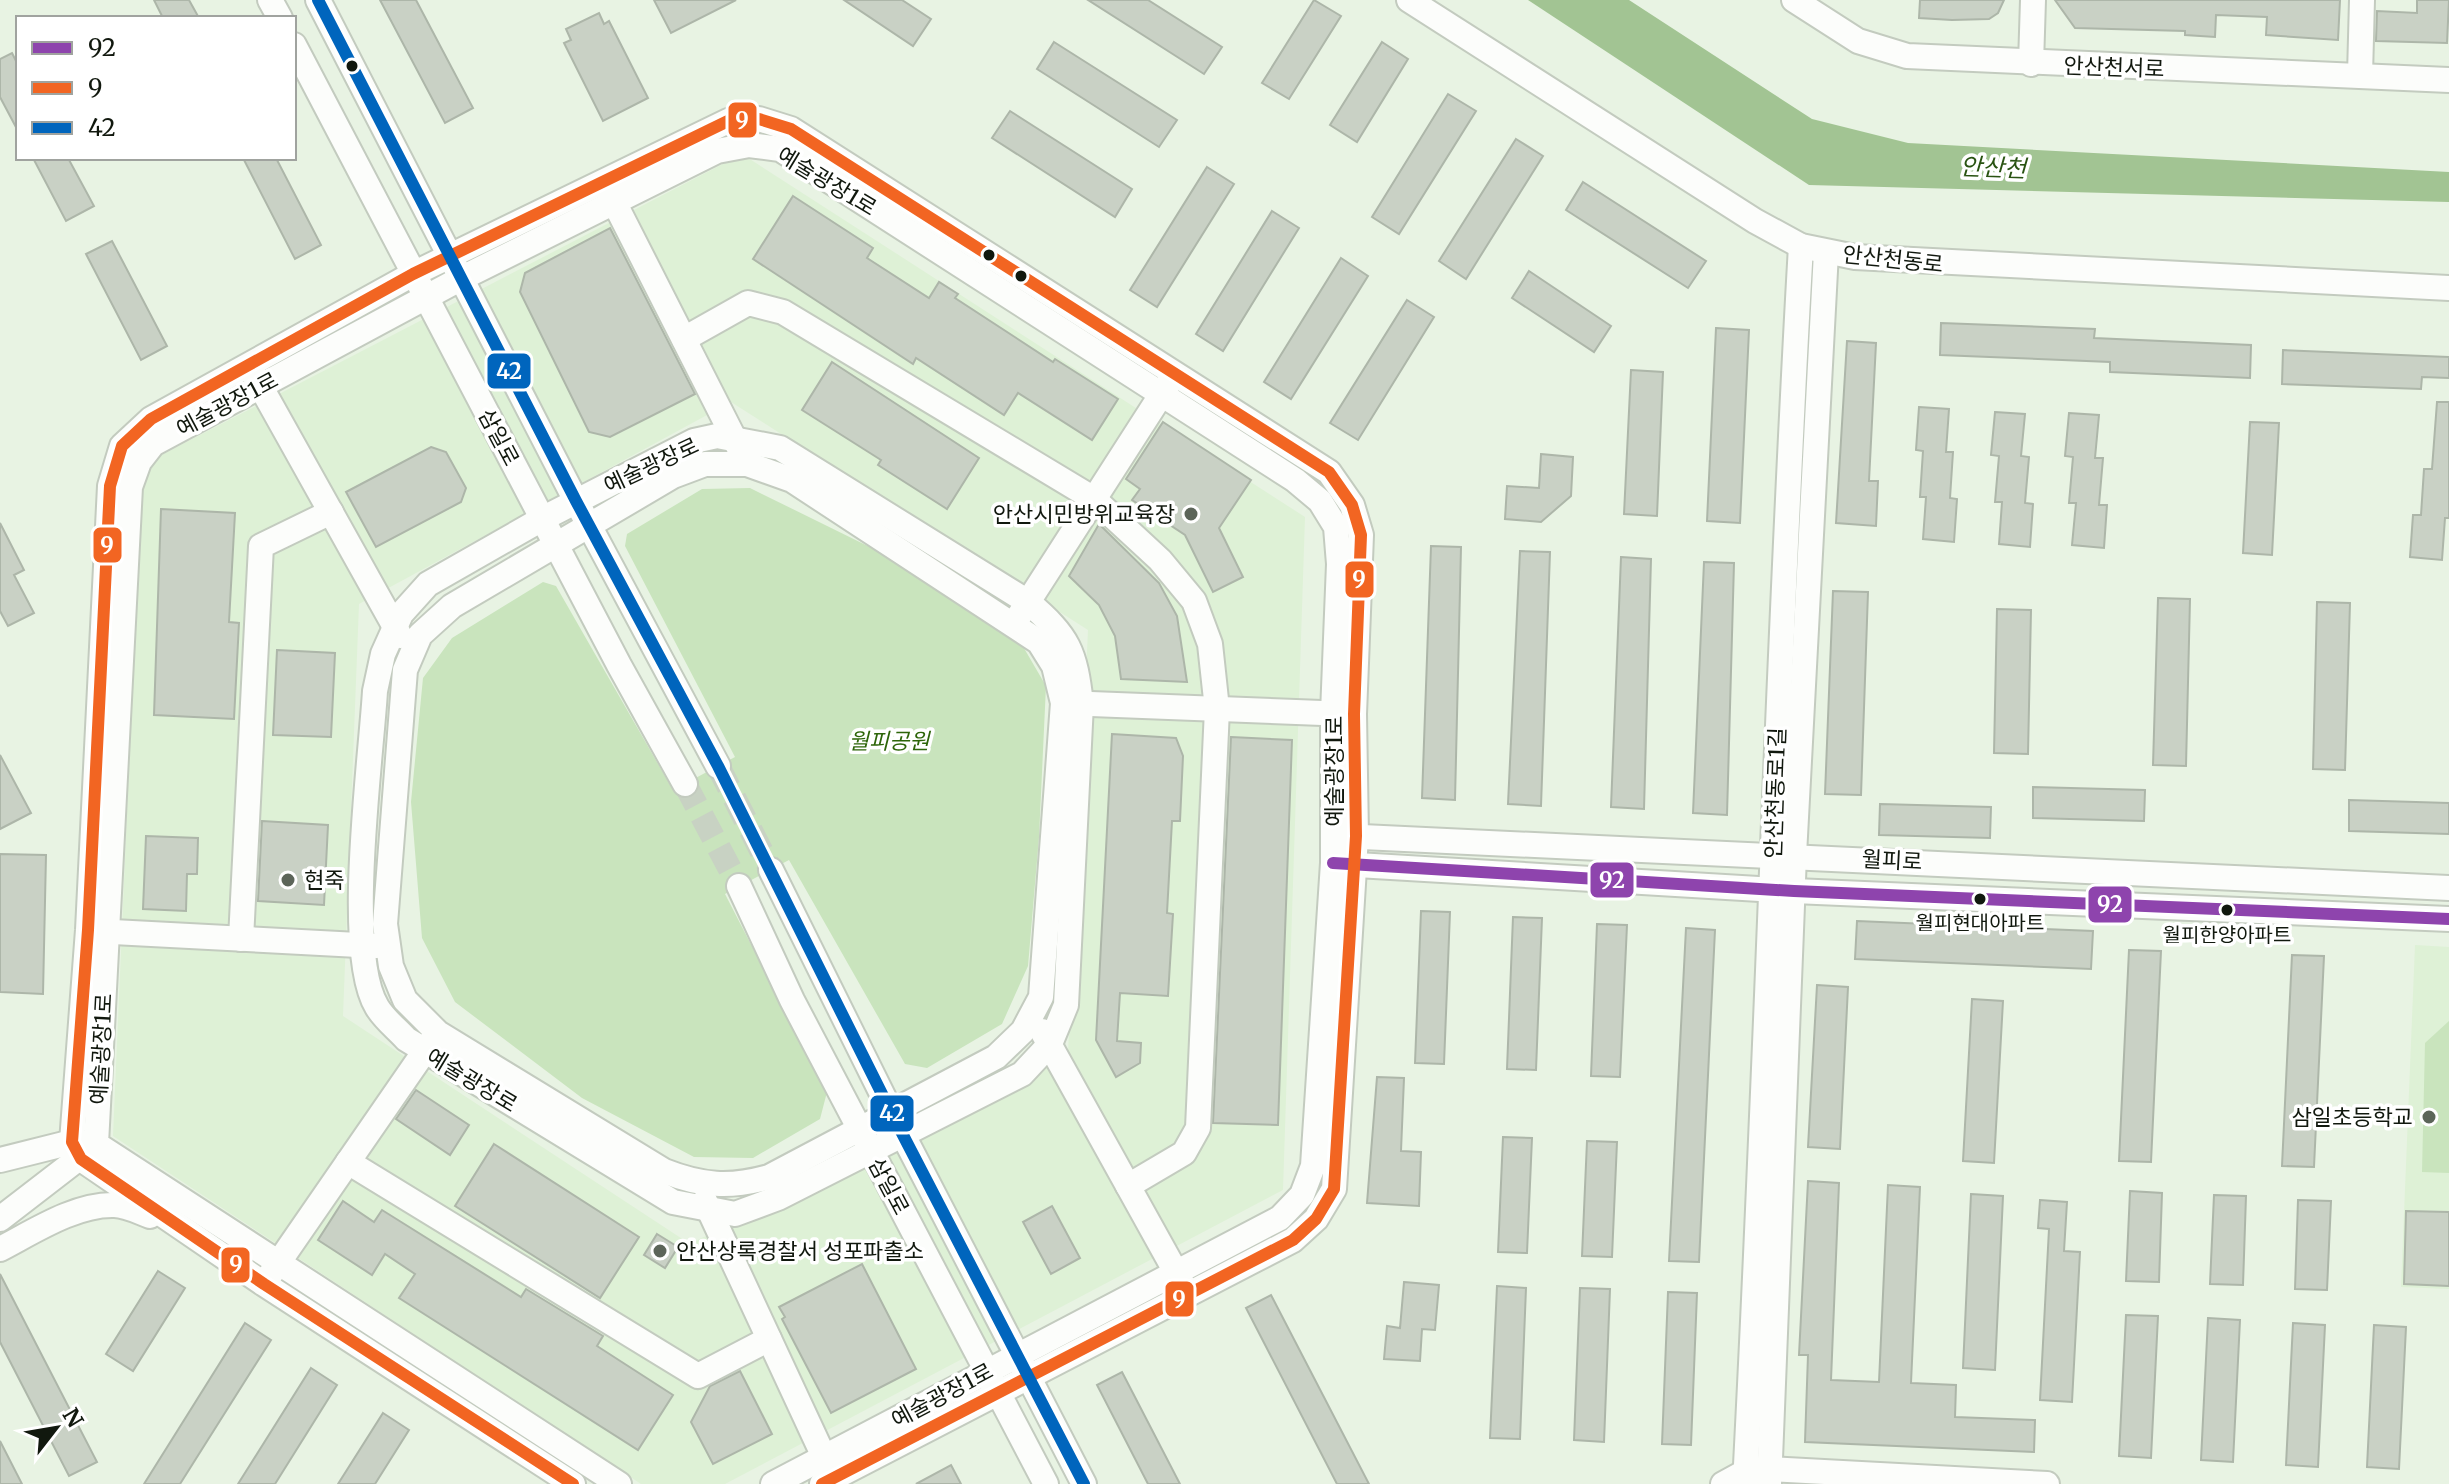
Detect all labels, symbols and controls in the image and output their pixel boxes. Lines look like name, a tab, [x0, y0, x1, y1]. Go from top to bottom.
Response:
legend	[16, 16, 296, 160]
text: 92	[88, 32, 116, 63]
street label: 안산천서로	[2063, 51, 2165, 83]
unlabelled marker	[344, 58, 360, 74]
text: 9	[88, 72, 103, 103]
line badge: 9	[727, 101, 758, 139]
text: 9	[735, 106, 749, 134]
text: 42	[88, 112, 116, 143]
street label: 예술광장1로	[772, 140, 882, 222]
water label: 안산천	[1959, 151, 2030, 184]
street label: 안산천동로	[1841, 240, 1945, 278]
unlabelled marker	[981, 247, 997, 263]
unlabelled marker	[1013, 268, 1029, 284]
line badge: 42	[486, 352, 532, 390]
text: 42	[496, 357, 522, 385]
street label: 예술광장1로	[171, 366, 283, 442]
street label: 삼일로	[472, 404, 526, 470]
street label: 예술광장로	[599, 431, 703, 499]
place label: 안산시민방위교육장	[993, 500, 1175, 528]
marker: 안산시민방위교육장	[1182, 505, 1200, 523]
line badge: 9	[92, 526, 123, 564]
text: 9	[100, 531, 114, 559]
line badge: 9	[1344, 560, 1375, 599]
text: 9	[1352, 565, 1366, 593]
street label: 예술광장1로	[1320, 715, 1348, 827]
park label: 월피공원	[849, 727, 931, 755]
street label: 안산천동로1길	[1759, 727, 1791, 859]
street label: 월피로	[1861, 844, 1923, 876]
line badge: 92	[1589, 861, 1635, 899]
place label: 현죽	[304, 866, 344, 894]
text: 92	[1599, 866, 1625, 894]
marker: 현죽	[279, 871, 297, 889]
line badge: 92	[2087, 885, 2133, 924]
text: 92	[2097, 890, 2123, 918]
marker: 월피현대아파트	[1972, 891, 1988, 907]
marker: 월피한양아파트	[2219, 902, 2235, 918]
place label: 월피현대아파트	[1916, 910, 2044, 935]
place label: 월피한양아파트	[2163, 922, 2291, 947]
street label: 예술광장1로	[84, 993, 118, 1105]
street label: 예술광장로	[421, 1042, 523, 1118]
line badge: 42	[869, 1094, 915, 1133]
text: 42	[879, 1099, 905, 1127]
place label: 삼일초등학교	[2292, 1103, 2413, 1131]
marker: 삼일초등학교	[2420, 1108, 2438, 1126]
street label: 삼일로	[862, 1153, 916, 1219]
place label: 안산상록경찰서 성포파출소	[676, 1237, 924, 1265]
marker: 안산상록경찰서 성포파출소	[651, 1242, 669, 1260]
line badge: 9	[220, 1246, 251, 1284]
text: 9	[229, 1250, 243, 1278]
line badge: 9	[1164, 1280, 1195, 1318]
text: 9	[1172, 1285, 1186, 1313]
street label: 예술광장1로	[886, 1357, 998, 1433]
north arrow	[16, 1388, 96, 1468]
text: N	[57, 1403, 90, 1433]

